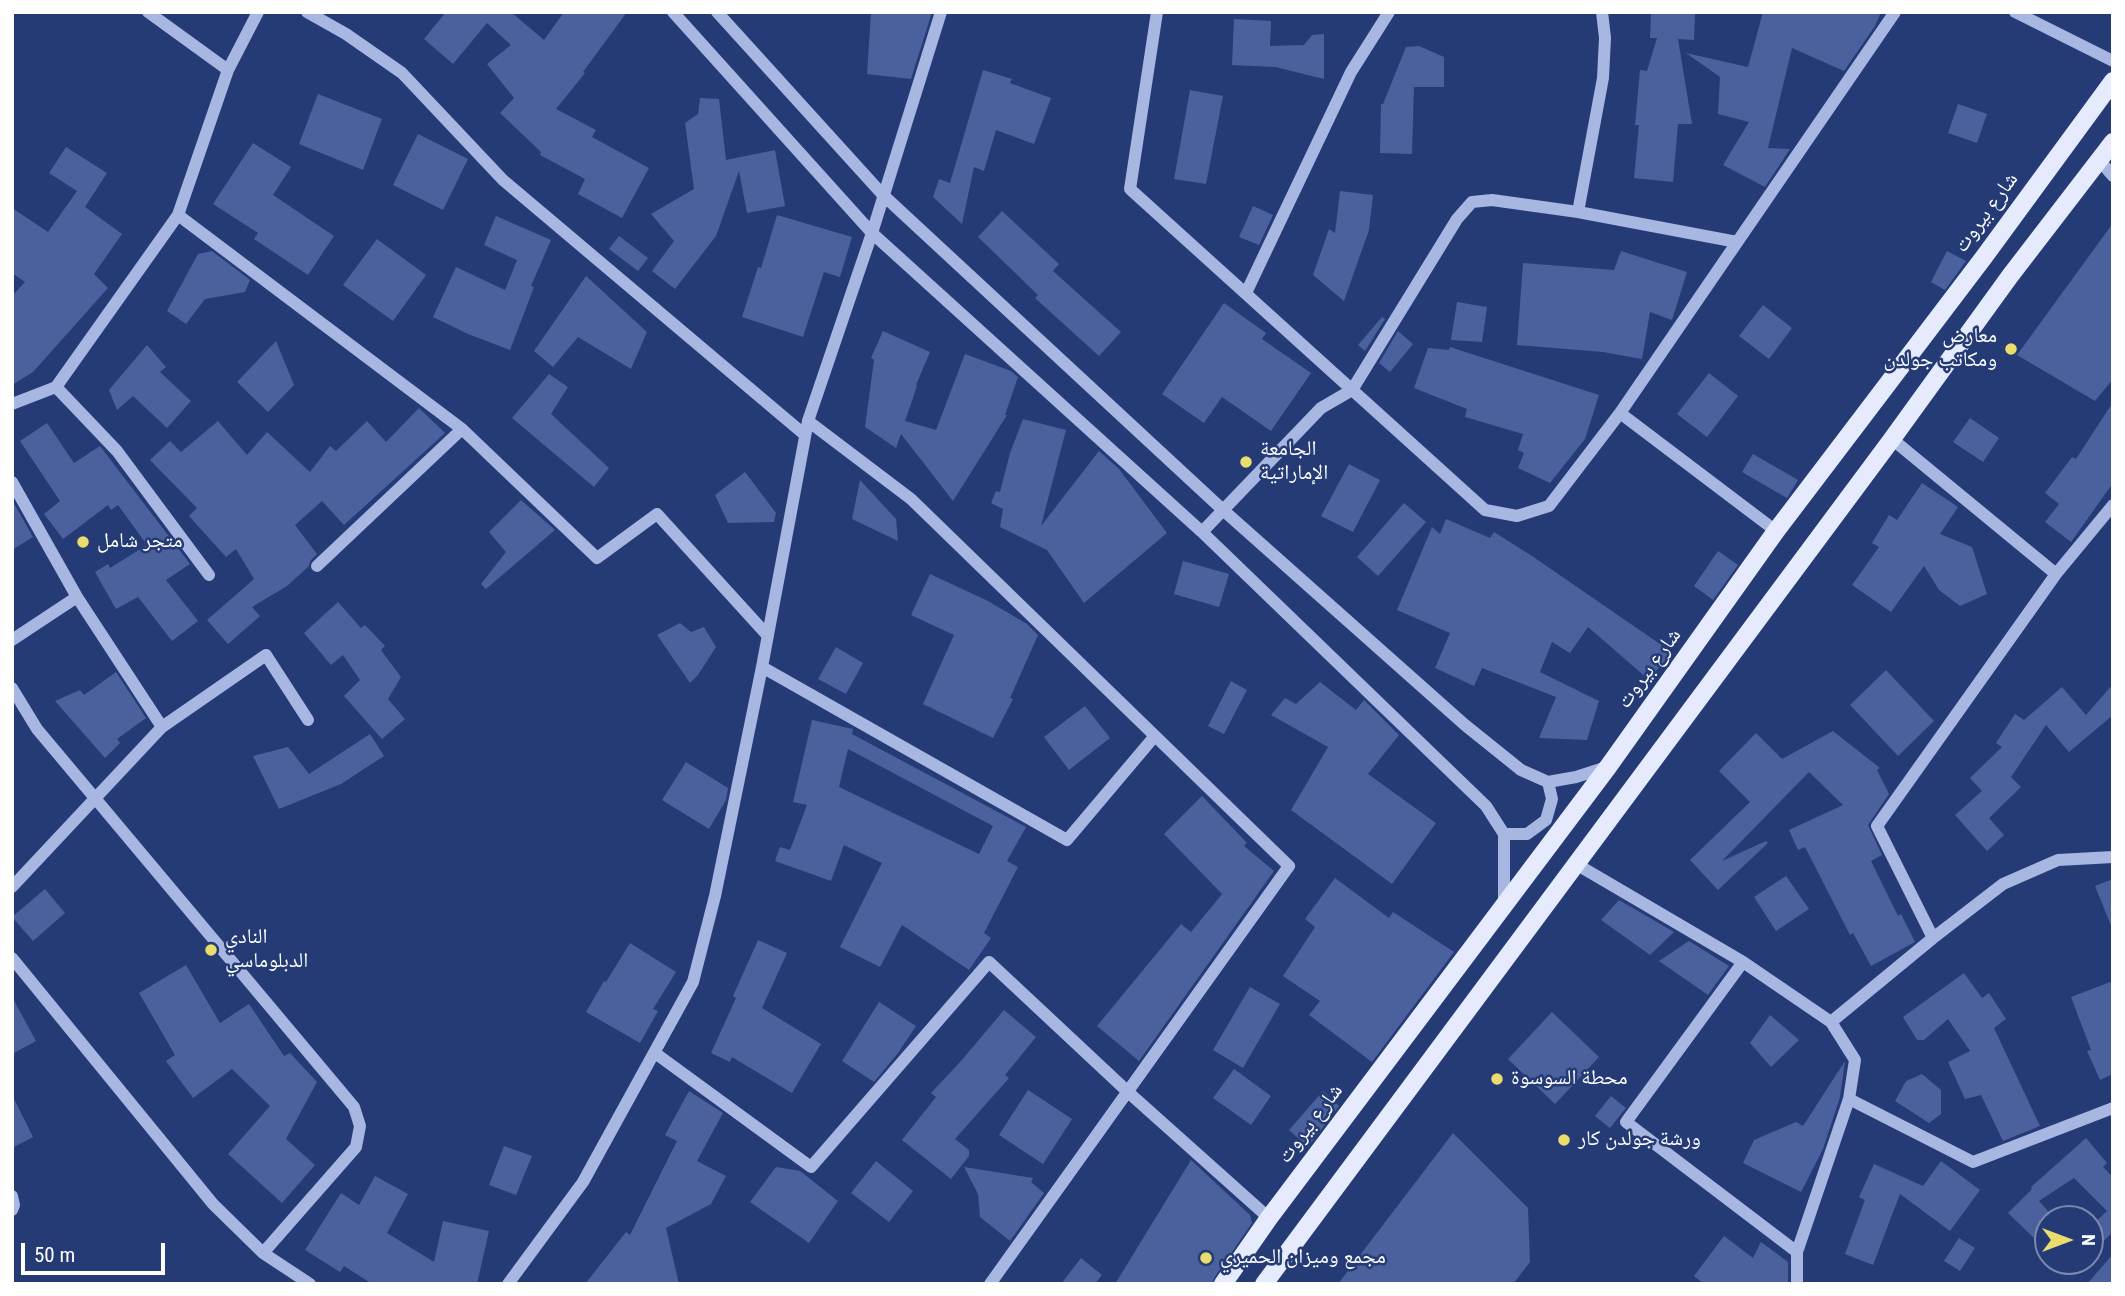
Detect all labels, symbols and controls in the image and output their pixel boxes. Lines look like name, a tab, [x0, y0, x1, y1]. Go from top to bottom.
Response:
street label: شارع بيروت	[1950, 168, 2024, 258]
place label: معارض ومكاتب جولدن	[1884, 324, 1997, 374]
marker: معارض ومكاتب جولدن	[2003, 341, 2019, 357]
place label: الجامعة الإماراتية	[1260, 437, 1328, 487]
marker: الجامعة الإماراتية	[1238, 454, 1254, 470]
place label: متجر شامل	[97, 529, 183, 555]
marker: متجر شامل	[75, 534, 91, 550]
street label: شارع بيروت	[1613, 624, 1687, 714]
place label: النادي الدبلوماسي	[225, 925, 308, 975]
marker: النادي الدبلوماسي	[203, 942, 219, 958]
place label: محطة السوسوة	[1511, 1066, 1627, 1092]
marker: محطة السوسوة	[1489, 1071, 1505, 1087]
street label: شارع بيروت	[1273, 1079, 1349, 1169]
place label: ورشة جولدن كار	[1578, 1127, 1701, 1153]
marker: ورشة جولدن كار	[1556, 1132, 1572, 1148]
north arrow	[2034, 1205, 2104, 1275]
scale bar	[24, 1230, 168, 1274]
text: N	[2077, 1234, 2100, 1246]
text: 50 m	[34, 1243, 75, 1267]
place label: مجمع وميزان الحميري	[1220, 1245, 1386, 1271]
marker: مجمع وميزان الحميري	[1198, 1250, 1214, 1266]

